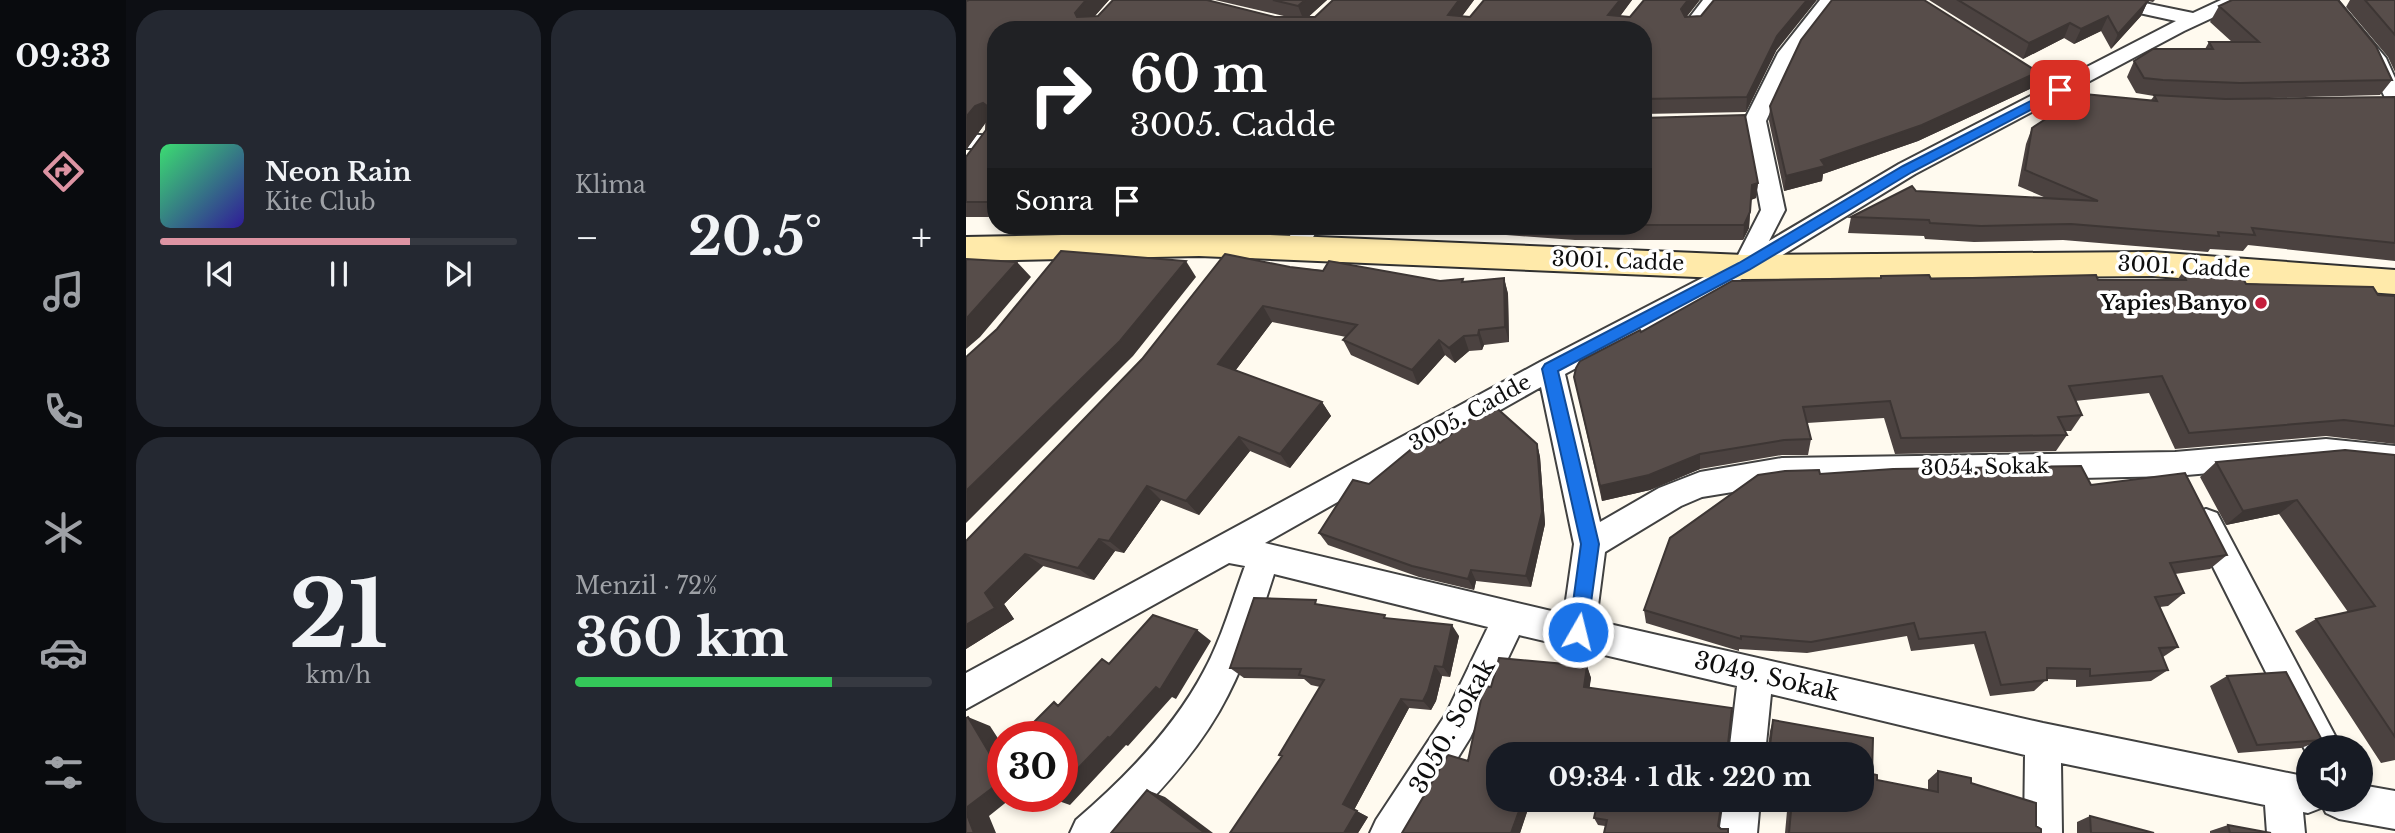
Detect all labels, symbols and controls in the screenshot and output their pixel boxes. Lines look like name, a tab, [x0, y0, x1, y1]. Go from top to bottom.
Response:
text: 09:33	[15, 36, 111, 76]
text: 60 m	[1130, 44, 1267, 105]
icon: right	[1015, 49, 1106, 140]
pin	[2030, 60, 2090, 120]
icon: arrive	[2041, 71, 2079, 109]
text: 3005. Cadde	[1130, 105, 1336, 145]
icon: directions	[39, 147, 88, 196]
text: Neon Rain	[265, 156, 411, 188]
text: Klima	[575, 171, 646, 199]
icon: arrive	[1108, 182, 1146, 220]
text: Sonra	[1015, 185, 1094, 217]
text: Kite Club	[265, 188, 376, 216]
text: 20.5°	[688, 205, 822, 269]
text: −	[575, 214, 599, 261]
text: +	[911, 214, 932, 261]
street label: 3001. Cadde	[1551, 246, 1685, 276]
street label: 3001. Cadde	[2117, 251, 2251, 283]
icon: previous	[201, 255, 239, 293]
icon: pause	[320, 255, 358, 293]
icon: next	[439, 255, 477, 293]
icon: music	[39, 267, 88, 316]
place label: Yapies Banyo	[2099, 290, 2247, 316]
marker: Yapies Banyo	[2253, 295, 2269, 311]
street label: 3005. Cadde	[1405, 369, 1535, 457]
icon: phone	[39, 387, 88, 436]
street label: 3054. Sokak	[1921, 453, 2050, 481]
icon: climate	[39, 508, 88, 557]
text: 21	[289, 559, 388, 672]
text: Menzil · 72%	[575, 572, 718, 600]
position arrow	[1541, 595, 1615, 669]
text: 360 km	[575, 606, 788, 670]
icon: car	[39, 628, 88, 677]
street label: 3049. Sokak	[1692, 645, 1843, 707]
street label: 3050. Sokak	[1403, 653, 1501, 798]
text: km/h	[306, 661, 371, 689]
speed limit sign: 30	[987, 721, 1078, 812]
map controls	[2296, 735, 2373, 812]
button: sound	[2296, 735, 2373, 812]
icon: filters	[39, 748, 88, 797]
text: 09:34 · 1 dk · 220 m	[1549, 761, 1811, 793]

